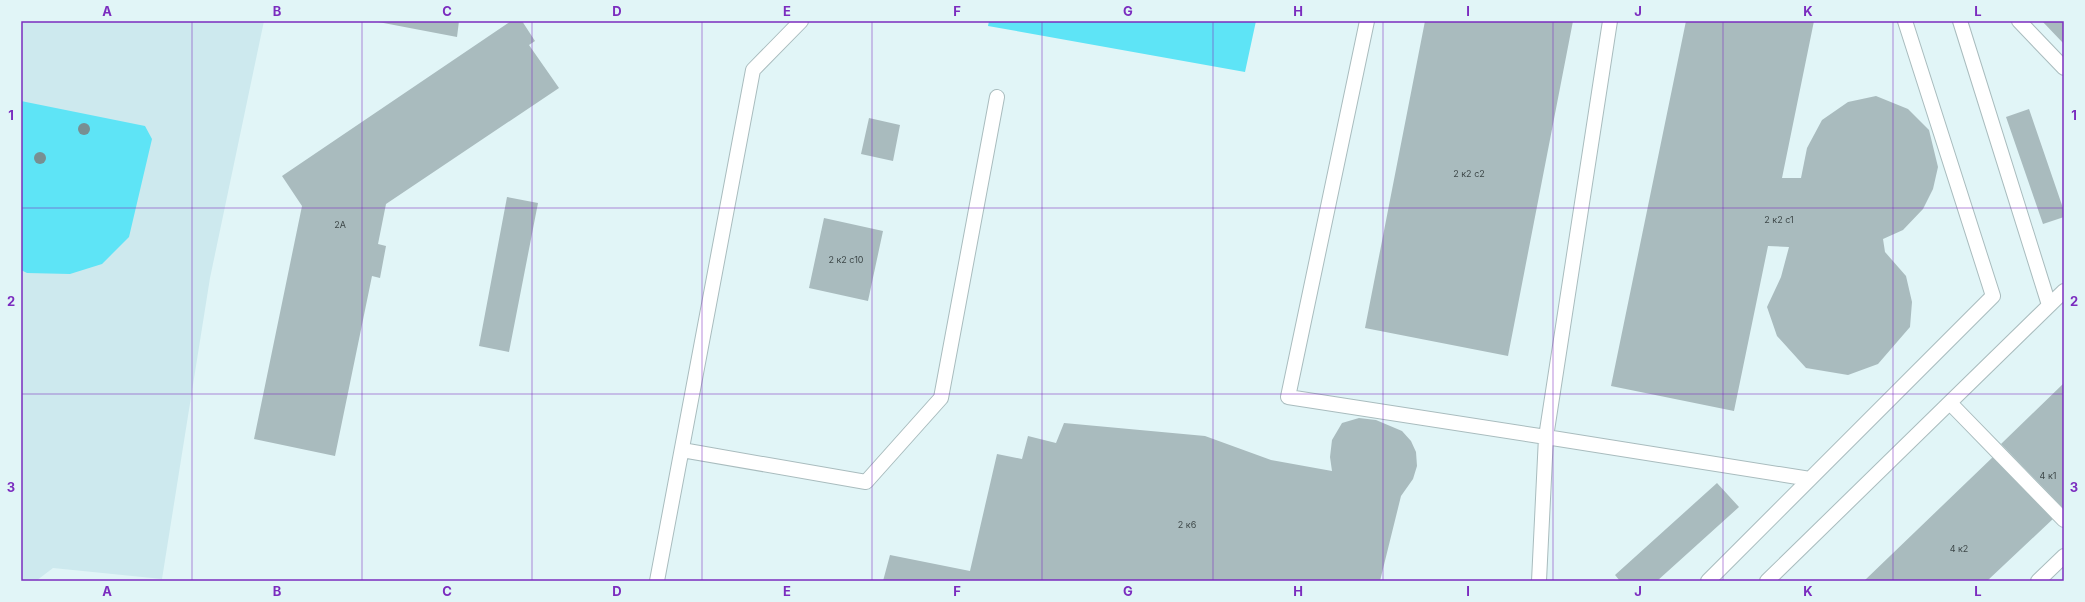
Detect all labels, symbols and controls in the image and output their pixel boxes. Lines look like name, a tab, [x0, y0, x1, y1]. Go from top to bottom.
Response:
text: A	[102, 3, 112, 19]
text: B	[273, 3, 282, 19]
text: C	[442, 3, 452, 19]
text: D	[612, 3, 622, 19]
text: E	[783, 3, 791, 19]
text: F	[953, 3, 961, 19]
text: G	[1123, 3, 1133, 19]
text: H	[1293, 3, 1303, 19]
text: I	[1466, 3, 1470, 19]
text: J	[1634, 3, 1642, 19]
text: K	[1803, 3, 1813, 19]
text: L	[1974, 3, 1982, 19]
text: 1	[8, 107, 14, 123]
text: 1	[2071, 107, 2077, 123]
house number: 2 к2 с2	[1453, 168, 1485, 179]
house number: 2 к2 с1	[1764, 214, 1794, 225]
house number: 2А	[334, 219, 346, 230]
house number: 2 к2 с10	[828, 254, 864, 265]
text: 2	[7, 293, 15, 309]
text: 2	[2070, 293, 2078, 309]
house number: 4 к1	[2040, 470, 2056, 481]
text: 3	[7, 479, 15, 495]
text: 3	[2070, 479, 2078, 495]
house number: 2 к6	[1178, 519, 1197, 530]
house number: 4 к2	[1950, 543, 1968, 554]
text: A	[102, 583, 112, 599]
text: B	[273, 583, 282, 599]
text: C	[442, 583, 452, 599]
text: D	[612, 583, 622, 599]
text: E	[783, 583, 791, 599]
text: F	[953, 583, 961, 599]
text: G	[1123, 583, 1133, 599]
text: H	[1293, 583, 1303, 599]
text: I	[1466, 583, 1470, 599]
text: J	[1634, 583, 1642, 599]
text: K	[1803, 583, 1813, 599]
text: L	[1974, 583, 1982, 599]

